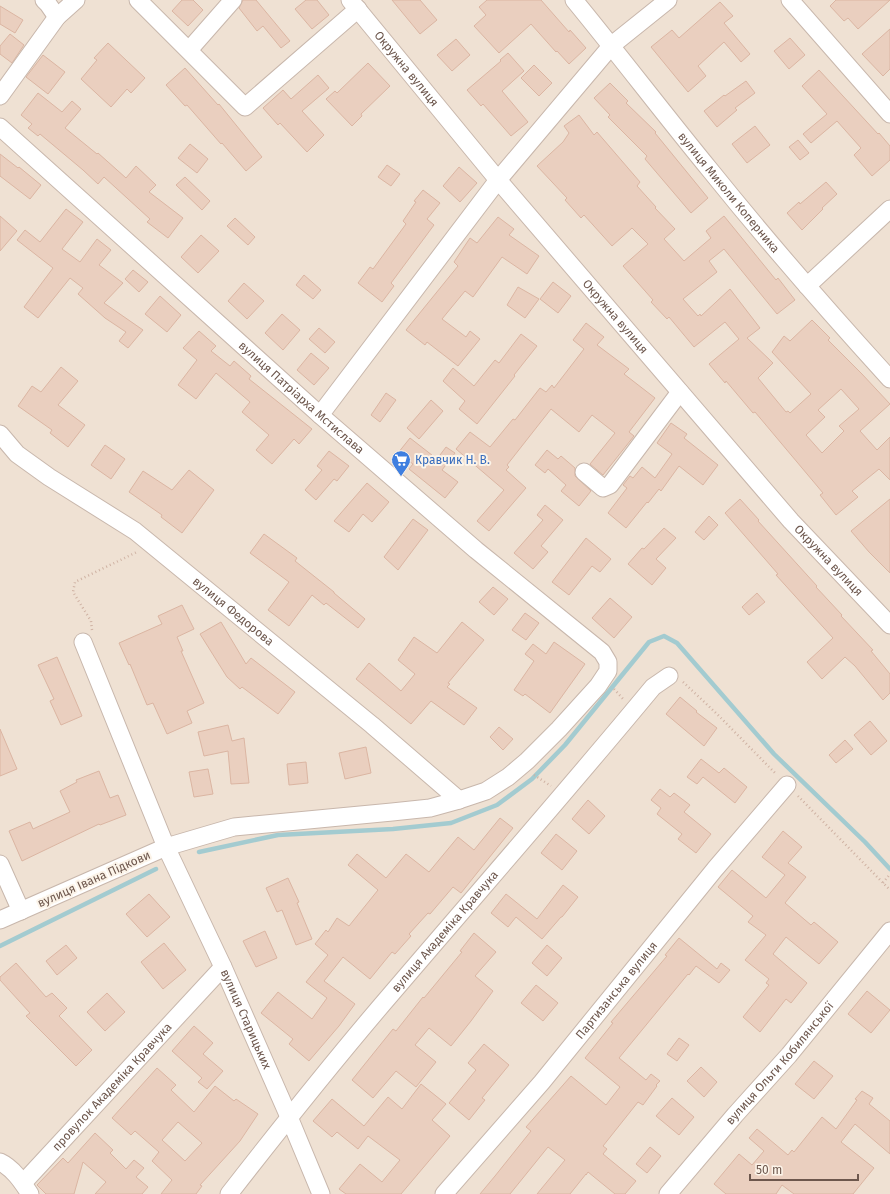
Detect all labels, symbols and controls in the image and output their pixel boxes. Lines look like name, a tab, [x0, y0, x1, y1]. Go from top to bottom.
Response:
street label: Окружна вулиця	[372, 28, 442, 109]
street label: вулиця Миколи Коперника	[675, 129, 782, 256]
street label: Окружна вулиця	[580, 277, 651, 356]
street label: вулиця Патріарха Мстислава	[236, 338, 367, 457]
supermarket icon: Кравчик Н. В.	[390, 449, 412, 477]
place label: Кравчик Н. В.	[415, 453, 490, 467]
street label: Окружна вулиця	[791, 522, 866, 599]
street label: вулиця Федорова	[190, 574, 276, 649]
street label: вулиця Івана Підкови	[35, 848, 153, 910]
street label: вулиця Академіка Кравчука	[389, 868, 501, 995]
street label: Партизанська вулиця	[573, 939, 660, 1042]
street label: вулиця Старицьких	[218, 967, 274, 1071]
street label: вулиця Ольги Кобилянської	[723, 999, 837, 1127]
street label: провулок Академіка Кравчука	[49, 1020, 175, 1154]
scale bar	[750, 1156, 858, 1182]
text: 50 m	[756, 1163, 782, 1177]

